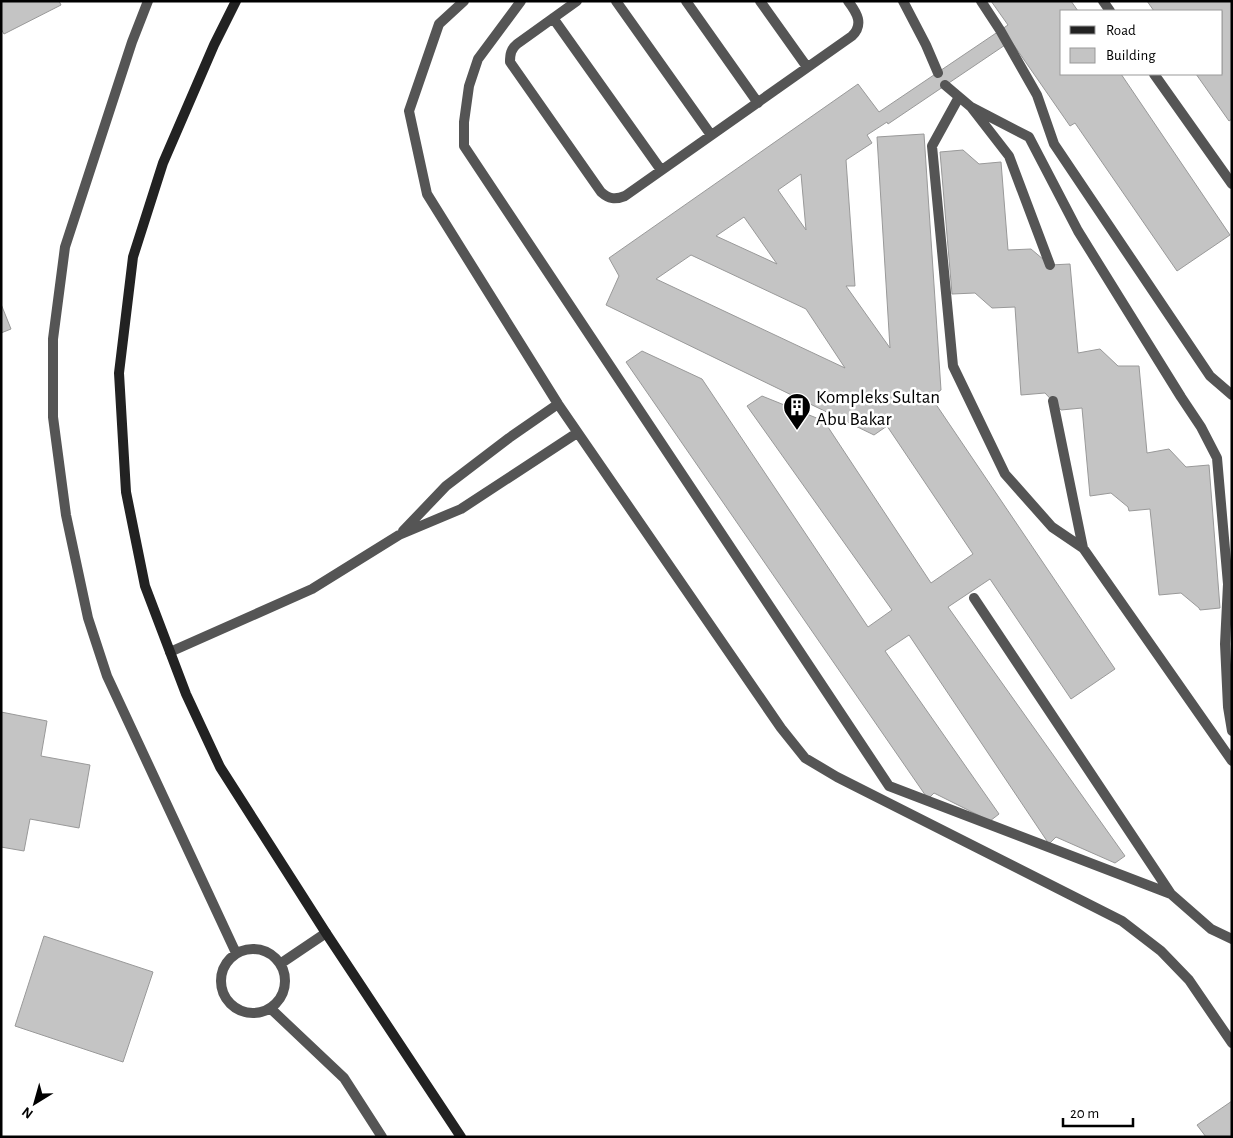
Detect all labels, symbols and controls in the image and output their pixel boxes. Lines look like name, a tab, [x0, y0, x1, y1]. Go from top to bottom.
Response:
legend	[1060, 10, 1223, 75]
text: Road	[1106, 23, 1136, 38]
text: Building	[1106, 48, 1156, 63]
place label: Kompleks Sultan Abu Bakar	[816, 388, 940, 429]
building icon: Kompleks Sultan Abu Bakar	[782, 392, 812, 431]
north arrow	[10, 1078, 60, 1128]
scale bar	[1063, 1096, 1133, 1128]
text: N	[20, 1104, 36, 1121]
text: 20 m	[1070, 1106, 1099, 1121]

